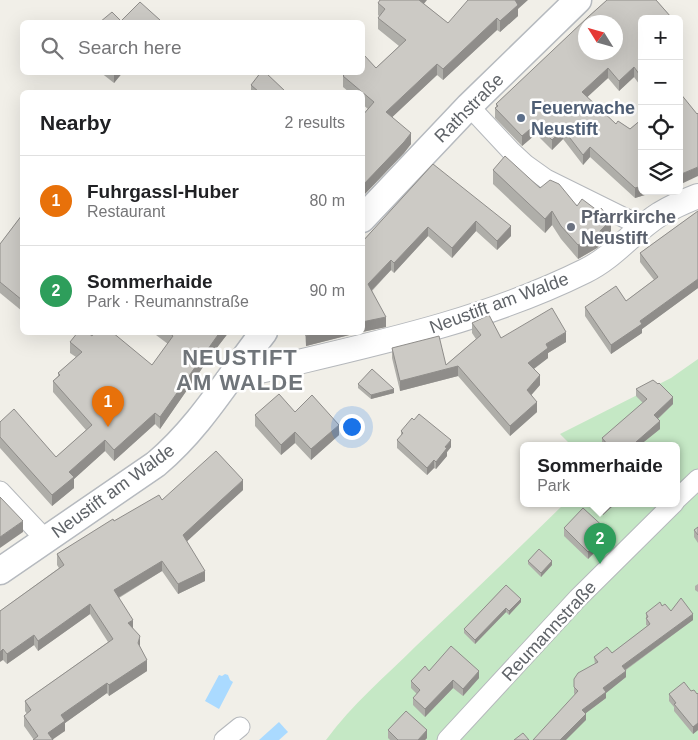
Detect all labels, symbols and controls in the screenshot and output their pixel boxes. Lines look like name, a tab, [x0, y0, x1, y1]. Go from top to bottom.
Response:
north arrow	[578, 15, 623, 60]
map controls	[638, 15, 683, 195]
button: +	[638, 15, 683, 60]
search box	[20, 20, 365, 75]
icon: search	[38, 34, 66, 62]
text: Search here	[78, 37, 182, 58]
button: −	[638, 60, 683, 105]
street label: Rathstraße	[430, 69, 508, 147]
place label: Feuerwache Neustift	[531, 98, 635, 139]
button: locate	[638, 105, 683, 150]
text: Nearby	[40, 111, 111, 134]
marker: Feuerwache Neustift	[515, 112, 527, 124]
text: 2 results	[285, 114, 345, 131]
button: layers	[638, 150, 683, 195]
text: Fuhrgassl-Huber	[87, 181, 239, 202]
text: 1	[52, 192, 60, 209]
text: 80 m	[309, 192, 345, 209]
text: Restaurant	[87, 203, 165, 220]
place label: Pfarrkirche Neustift	[581, 207, 676, 248]
marker: Pfarrkirche Neustift	[565, 221, 577, 233]
street label: Neustift am Walde	[427, 269, 571, 337]
text: Sommerhaide	[87, 271, 213, 292]
text: 2	[52, 282, 60, 299]
text: 90 m	[309, 282, 345, 299]
text: Park · Reumannstraße	[87, 293, 249, 310]
district label: NEUSTIFT AM WALDE	[176, 345, 304, 395]
pin: 1	[92, 386, 124, 427]
your location	[339, 414, 365, 440]
street label: Neustift am Walde	[48, 440, 178, 542]
popup	[520, 442, 680, 507]
text: Sommerhaide	[537, 455, 663, 476]
text: Park	[537, 477, 570, 494]
pin: 2	[584, 523, 616, 564]
street label: Reumannstraße	[498, 577, 600, 685]

